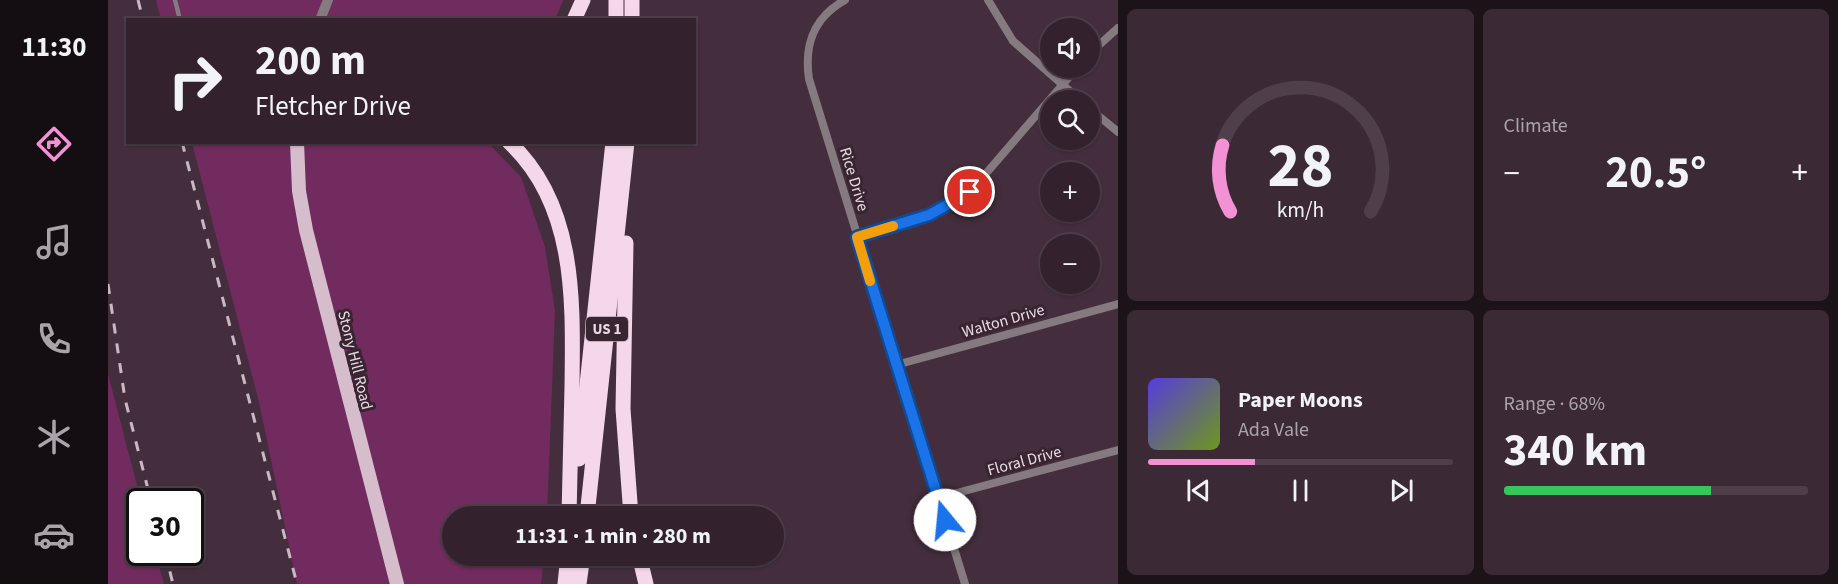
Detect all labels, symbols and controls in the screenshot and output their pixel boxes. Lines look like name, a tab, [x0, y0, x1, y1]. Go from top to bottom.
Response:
map controls	[1040, 18, 1100, 294]
button: sound	[1040, 18, 1100, 78]
text: 11:30	[21, 28, 87, 67]
text: 200 m	[255, 31, 366, 91]
icon: right	[156, 42, 234, 120]
text: Fletcher Drive	[255, 87, 411, 126]
button: search	[1040, 90, 1100, 150]
text: Climate	[1504, 112, 1568, 140]
text: 28	[1267, 122, 1333, 211]
icon: directions	[33, 123, 75, 165]
text: 20.5°	[1605, 141, 1706, 205]
street label: Rice Drive	[834, 145, 874, 214]
text: −	[1504, 150, 1520, 197]
text: +	[1792, 150, 1808, 197]
button: +	[1040, 162, 1100, 222]
pin	[944, 166, 995, 217]
icon: arrive	[953, 175, 986, 208]
text: km/h	[1276, 195, 1324, 226]
icon: music	[33, 221, 75, 263]
button: −	[1040, 234, 1100, 294]
street label: Walton Drive	[959, 299, 1047, 343]
street label: Stony Hill Road	[332, 308, 378, 412]
road number: US 1	[586, 317, 628, 341]
icon: phone	[33, 318, 75, 360]
text: Paper Moons	[1238, 384, 1363, 416]
text: Range · 68%	[1504, 390, 1605, 418]
icon: climate	[33, 416, 75, 458]
text: Ada Vale	[1238, 416, 1309, 444]
text: 340 km	[1504, 419, 1647, 483]
street label: Floral Drive	[985, 441, 1064, 481]
icon: previous	[1182, 474, 1215, 507]
icon: pause	[1284, 474, 1317, 507]
icon: next	[1385, 474, 1418, 507]
speed limit sign: 30	[126, 488, 204, 566]
position arrow	[913, 488, 977, 552]
icon: car	[33, 514, 75, 556]
text: 11:31 · 1 min · 280 m	[515, 520, 711, 552]

